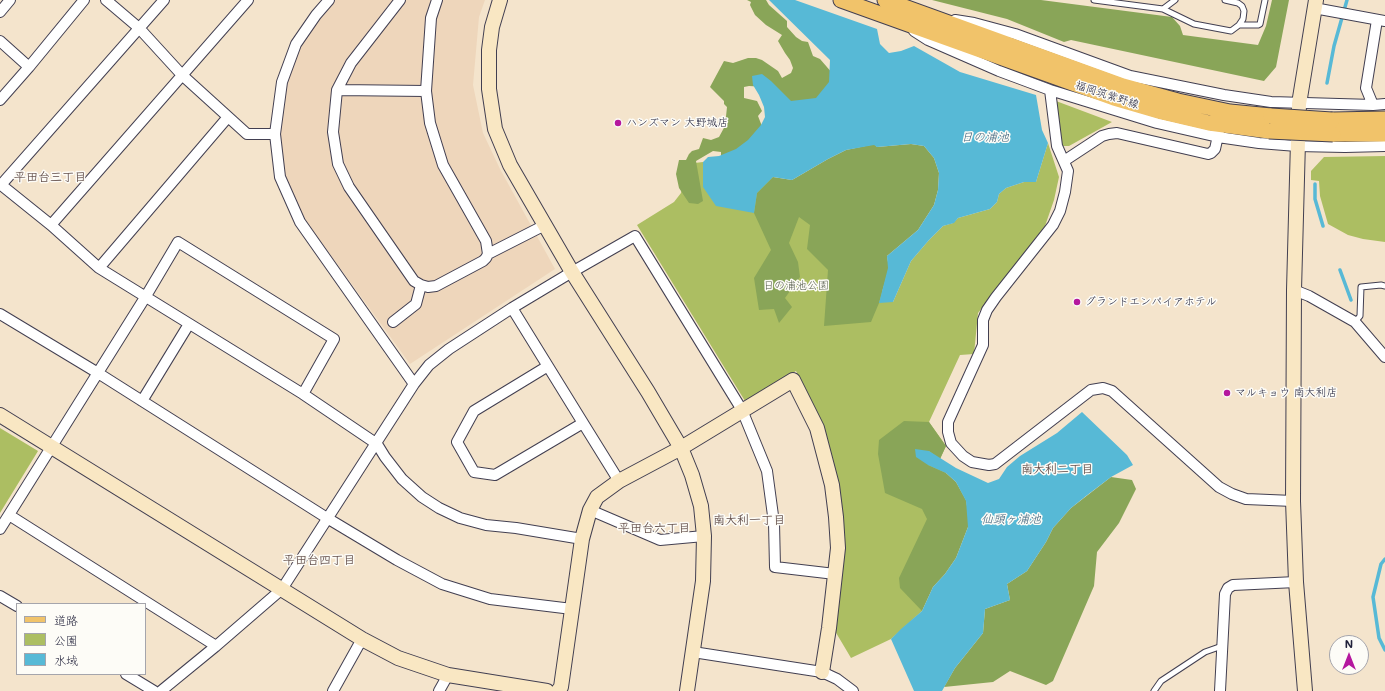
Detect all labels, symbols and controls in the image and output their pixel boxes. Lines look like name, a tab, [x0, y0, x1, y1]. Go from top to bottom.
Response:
street label: 福岡筑紫野線	[1074, 79, 1140, 111]
place label: ハンズマン 大野城店	[626, 116, 729, 130]
marker: ハンズマン 大野城店	[613, 118, 623, 128]
water label: 日の浦池	[961, 130, 1009, 144]
district label: 平田台三丁目	[14, 170, 86, 184]
park label: 日の浦池公園	[763, 279, 829, 293]
place label: グランドエンパイアホテル	[1085, 295, 1217, 309]
marker: グランドエンパイアホテル	[1072, 297, 1082, 307]
place label: マルキョウ 南大利店	[1235, 386, 1338, 400]
marker: マルキョウ 南大利店	[1222, 388, 1232, 398]
district label: 南大利二丁目	[1021, 462, 1093, 476]
water label: 仙頭ヶ浦池	[981, 512, 1041, 526]
district label: 南大利一丁目	[713, 513, 785, 527]
district label: 平田台六丁目	[618, 521, 690, 535]
district label: 平田台四丁目	[283, 553, 355, 567]
legend	[16, 603, 146, 675]
text: 道路	[54, 612, 78, 628]
text: 公園	[54, 632, 78, 648]
north arrow	[1329, 635, 1369, 675]
text: N	[1345, 636, 1353, 651]
text: 水域	[54, 652, 78, 668]

